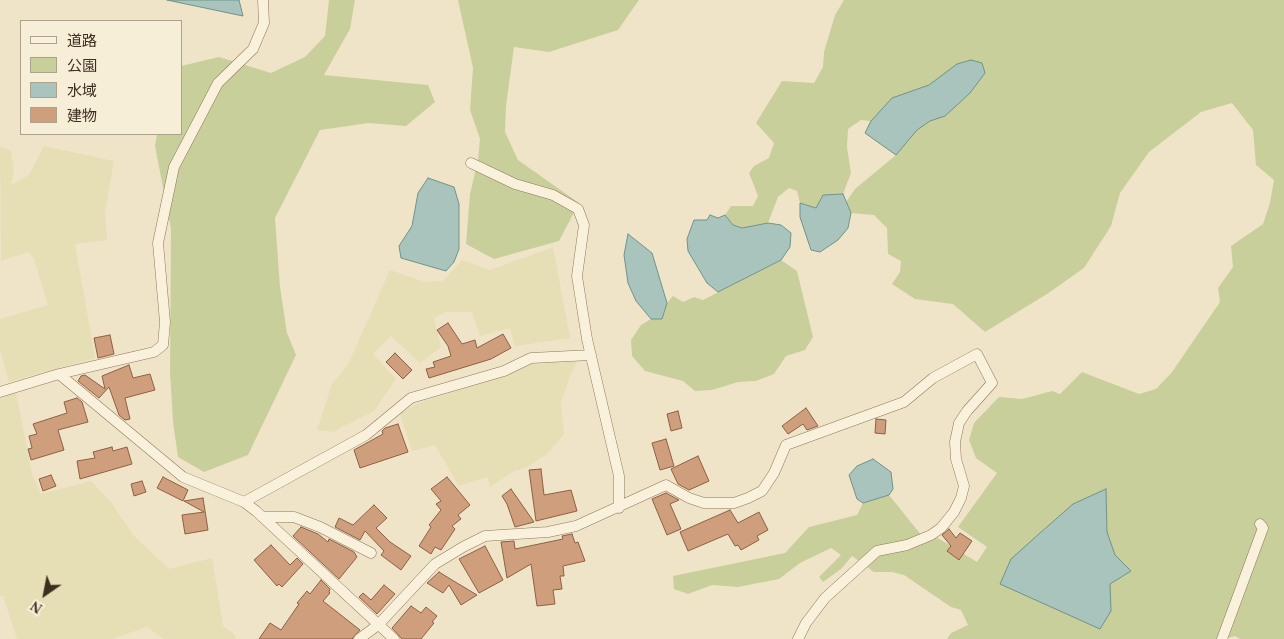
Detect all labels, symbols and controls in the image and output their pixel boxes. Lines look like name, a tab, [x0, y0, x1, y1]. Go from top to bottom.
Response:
legend	[20, 20, 182, 135]
text: 道路	[67, 33, 97, 49]
text: 公園	[67, 58, 97, 74]
text: 水域	[67, 83, 97, 99]
text: 建物	[67, 108, 97, 124]
north arrow	[20, 569, 70, 619]
text: N	[28, 598, 45, 616]

